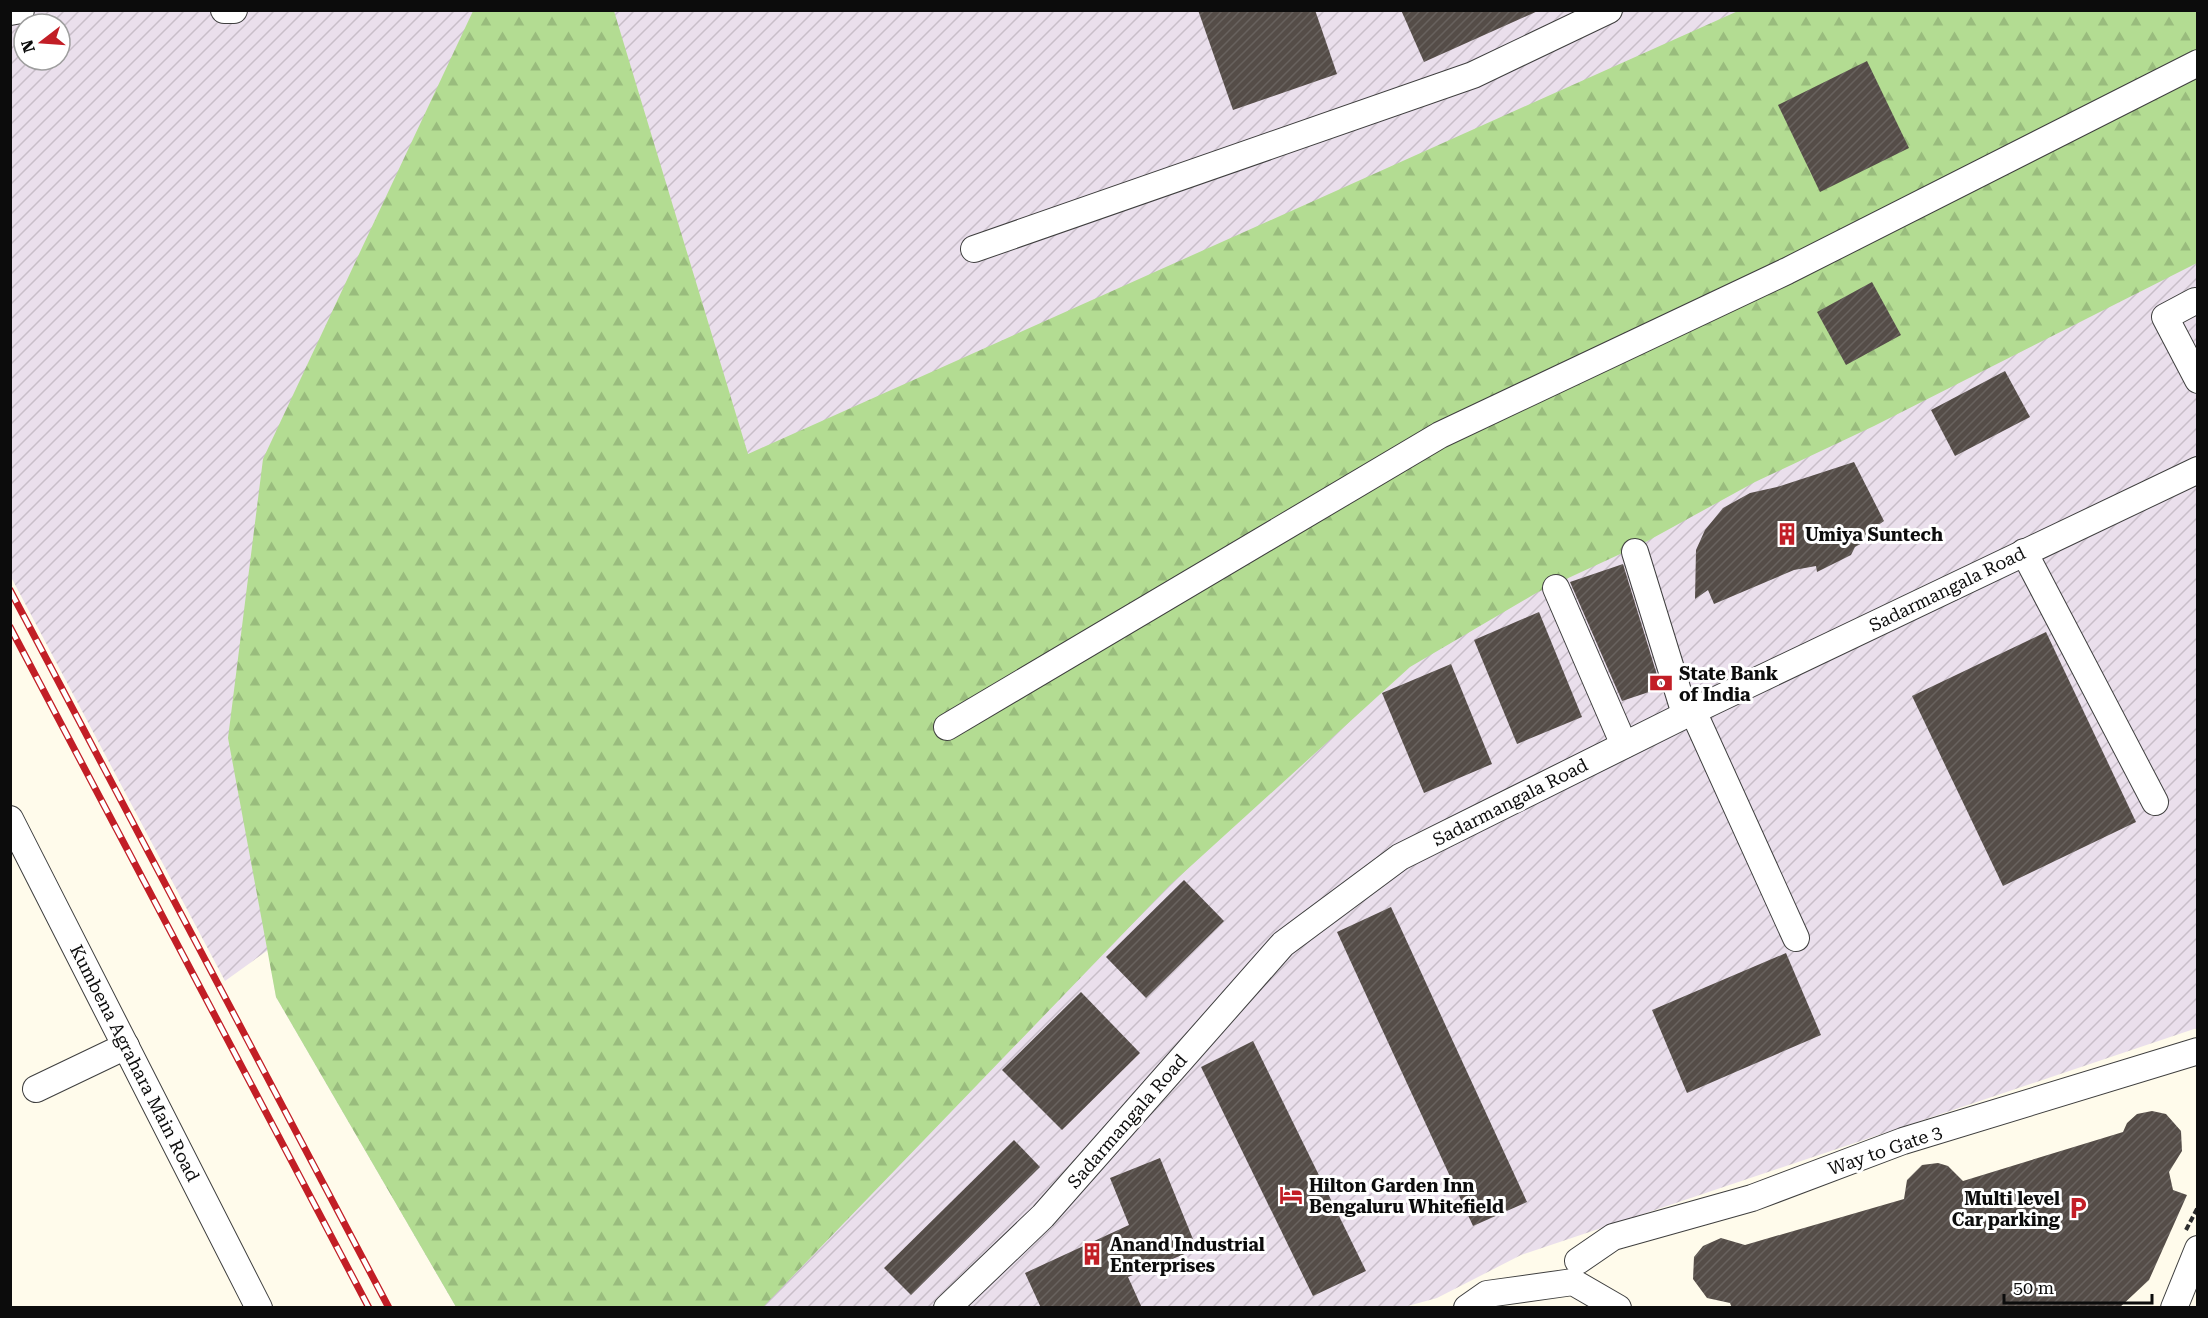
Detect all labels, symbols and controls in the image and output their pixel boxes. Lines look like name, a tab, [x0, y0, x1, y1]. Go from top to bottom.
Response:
north arrow	[12, 12, 72, 72]
text: N	[17, 38, 39, 55]
building icon: Umiya Suntech	[1774, 521, 1800, 547]
place label: Umiya Suntech	[1805, 524, 1943, 545]
street label: Sadarmangala Road	[1865, 542, 2029, 636]
place label: State Bank of India	[1679, 663, 1779, 705]
bank icon: State Bank of India	[1648, 670, 1674, 696]
street label: Sadarmangala Road	[1429, 754, 1591, 850]
street label: Kumbena Agrahara Main Road	[66, 941, 204, 1185]
street label: Sadarmangala Road	[1063, 1049, 1191, 1192]
street label: Way to Gate 3	[1825, 1121, 1945, 1179]
place label: Hilton Garden Inn Bengaluru Whitefield	[1309, 1175, 1504, 1217]
hotel icon: Hilton Garden Inn Bengaluru Whitefield	[1278, 1182, 1304, 1208]
place label: Multi level Car parking	[1952, 1188, 2061, 1230]
parking icon: Multi level Car parking	[2065, 1195, 2091, 1221]
place label: Anand Industrial Enterprises	[1110, 1234, 1265, 1276]
building icon: Anand Industrial Enterprises	[1079, 1241, 1105, 1267]
scale bar	[2004, 1267, 2152, 1305]
text: 50 m	[2013, 1277, 2054, 1298]

